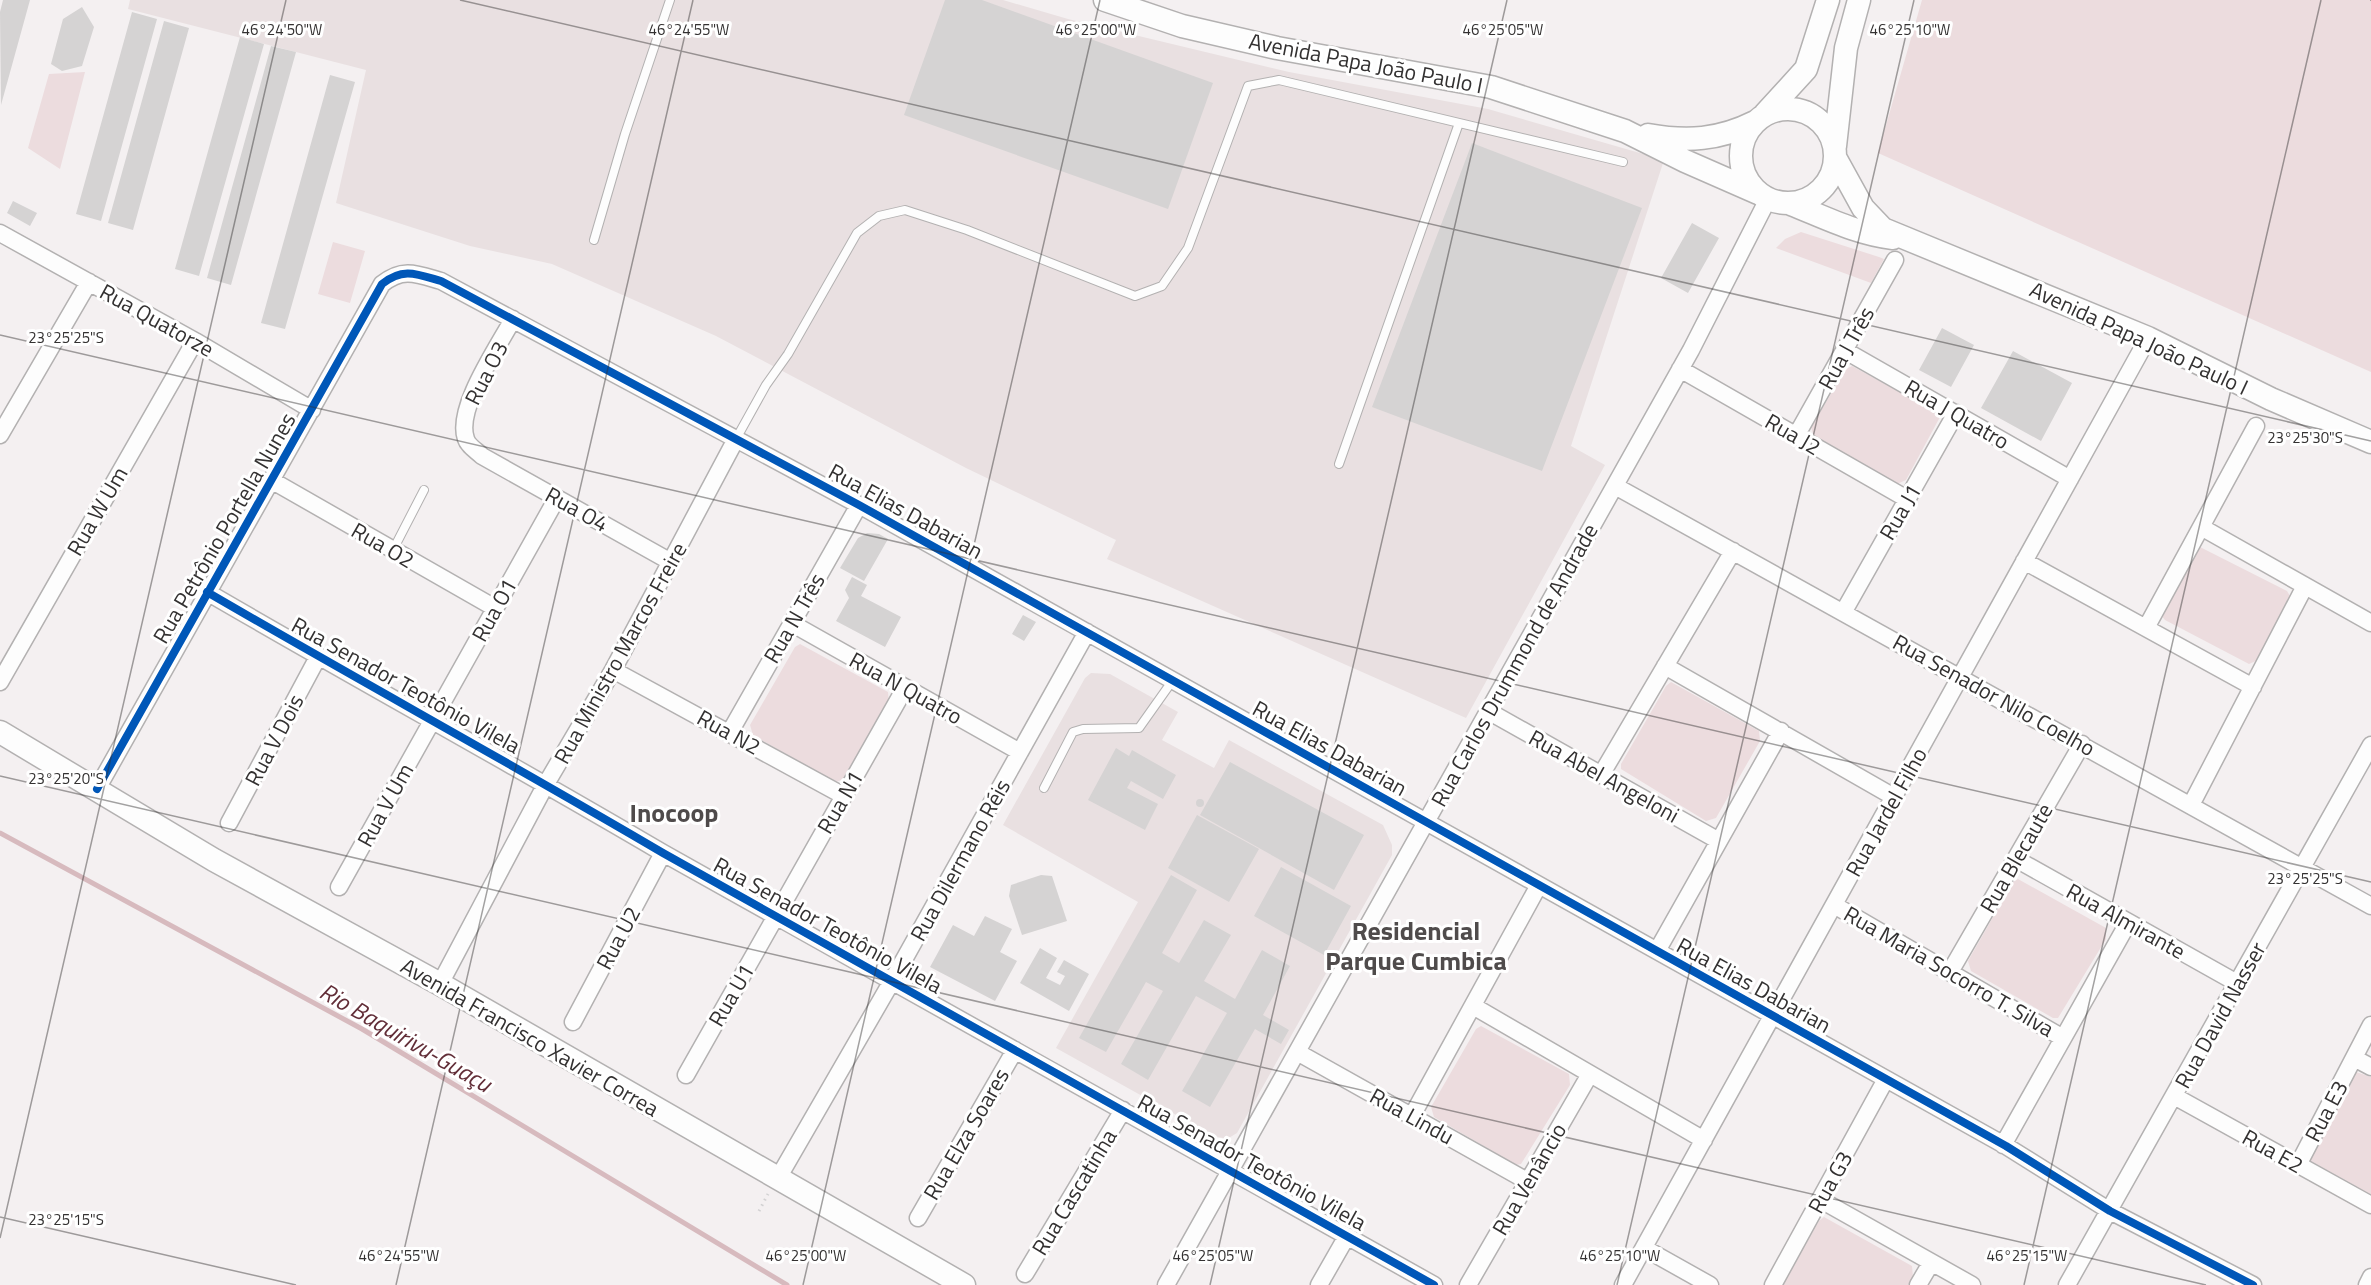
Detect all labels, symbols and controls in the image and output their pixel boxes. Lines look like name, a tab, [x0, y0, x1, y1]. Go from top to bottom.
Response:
text: 46°24'50"W	[242, 18, 322, 41]
text: 46°24'55"W	[649, 18, 729, 41]
text: 46°25'00"W	[1056, 18, 1136, 41]
text: 46°25'05"W	[1463, 18, 1543, 41]
text: 46°25'10"W	[1870, 18, 1950, 41]
street label: Avenida Papa João Paulo I	[1246, 24, 1486, 102]
street label: Avenida Papa João Paulo I	[2024, 272, 2254, 404]
street label: Rua Quatorze	[94, 275, 220, 365]
street label: Rua J Três	[1809, 300, 1883, 396]
text: 23°25'25"S	[28, 326, 104, 349]
street label: Rua O3	[455, 335, 517, 411]
street label: Rua J Quatro	[1898, 370, 2016, 458]
street label: Rua J2	[1759, 404, 1827, 464]
street label: Rua Petrônio Portella Nunes	[144, 406, 304, 650]
text: 23°25'30"S	[2267, 426, 2343, 449]
street label: Rua Elias Dabarian	[822, 454, 990, 568]
street label: Rua W Um	[58, 460, 136, 562]
street label: Rua O4	[539, 478, 615, 540]
street label: Rua J1	[1870, 478, 1930, 546]
street label: Rua O2	[345, 513, 421, 577]
street label: Rua Carlos Drummond de Andrade	[1422, 517, 1606, 813]
street label: Rua Ministro Marcos Freire	[545, 536, 695, 770]
street label: Rua N Três	[754, 567, 834, 669]
street label: Rua O1	[463, 572, 525, 648]
street label: Rua Senador Teotônio Vilela	[285, 608, 527, 762]
street label: Rua Senador Nilo Coelho	[1887, 625, 2101, 765]
street label: Rua N Quatro	[843, 643, 969, 733]
street label: Rua V Dois	[236, 688, 312, 792]
street label: Rua Elias Dabarian	[1246, 691, 1414, 805]
street label: Rua N2	[691, 701, 767, 763]
street label: Rua Abel Angeloni	[1523, 721, 1685, 831]
street label: Rua Jardel Filho	[1836, 741, 1936, 883]
street label: Rua V Um	[348, 757, 422, 853]
street label: Rua N1	[808, 764, 872, 840]
text: 23°25'20"S	[28, 767, 104, 790]
street label: Rua Dilermano Réis	[901, 773, 1019, 947]
district label: Inocoop	[630, 793, 718, 832]
street label: Rua Blecaute	[1971, 797, 2061, 919]
street label: Rua Senador Teotônio Vilela	[707, 848, 949, 1002]
text: 23°25'25"S	[2267, 867, 2343, 890]
street label: Rua Almirante	[2060, 874, 2192, 968]
street label: Rua Maria Socorro T. Silva	[1837, 897, 2061, 1045]
street label: Rua U2	[587, 900, 649, 976]
district label: Residencial Parque Cumbica	[1325, 911, 1507, 980]
street label: Rua Elias Dabarian	[1670, 928, 1838, 1042]
street label: Rua David Nasser	[2166, 935, 2275, 1095]
street label: Avenida Francisco Xavier Correa	[395, 949, 665, 1125]
street label: Rua U1	[699, 957, 763, 1033]
water label: Rio Baquirivu-Guaçu	[313, 973, 500, 1102]
street label: Rua Elza Soares	[914, 1062, 1018, 1206]
street label: Rua E3	[2296, 1074, 2356, 1148]
street label: Rua Lindu	[1364, 1079, 1460, 1153]
street label: Rua Senador Teotônio Vilela	[1131, 1085, 1373, 1239]
street label: Rua Venâncio	[1483, 1116, 1575, 1242]
street label: Rua E2	[2236, 1120, 2310, 1182]
street label: Rua Cascatinha	[1023, 1122, 1125, 1262]
street label: Rua G3	[1799, 1144, 1861, 1220]
text: 23°25'15"S	[28, 1208, 104, 1231]
text: 46°24'55"W	[359, 1244, 439, 1267]
text: 46°25'00"W	[766, 1244, 846, 1267]
text: 46°25'05"W	[1173, 1244, 1253, 1267]
text: 46°25'10"W	[1580, 1244, 1660, 1267]
text: 46°25'15"W	[1987, 1244, 2067, 1267]

